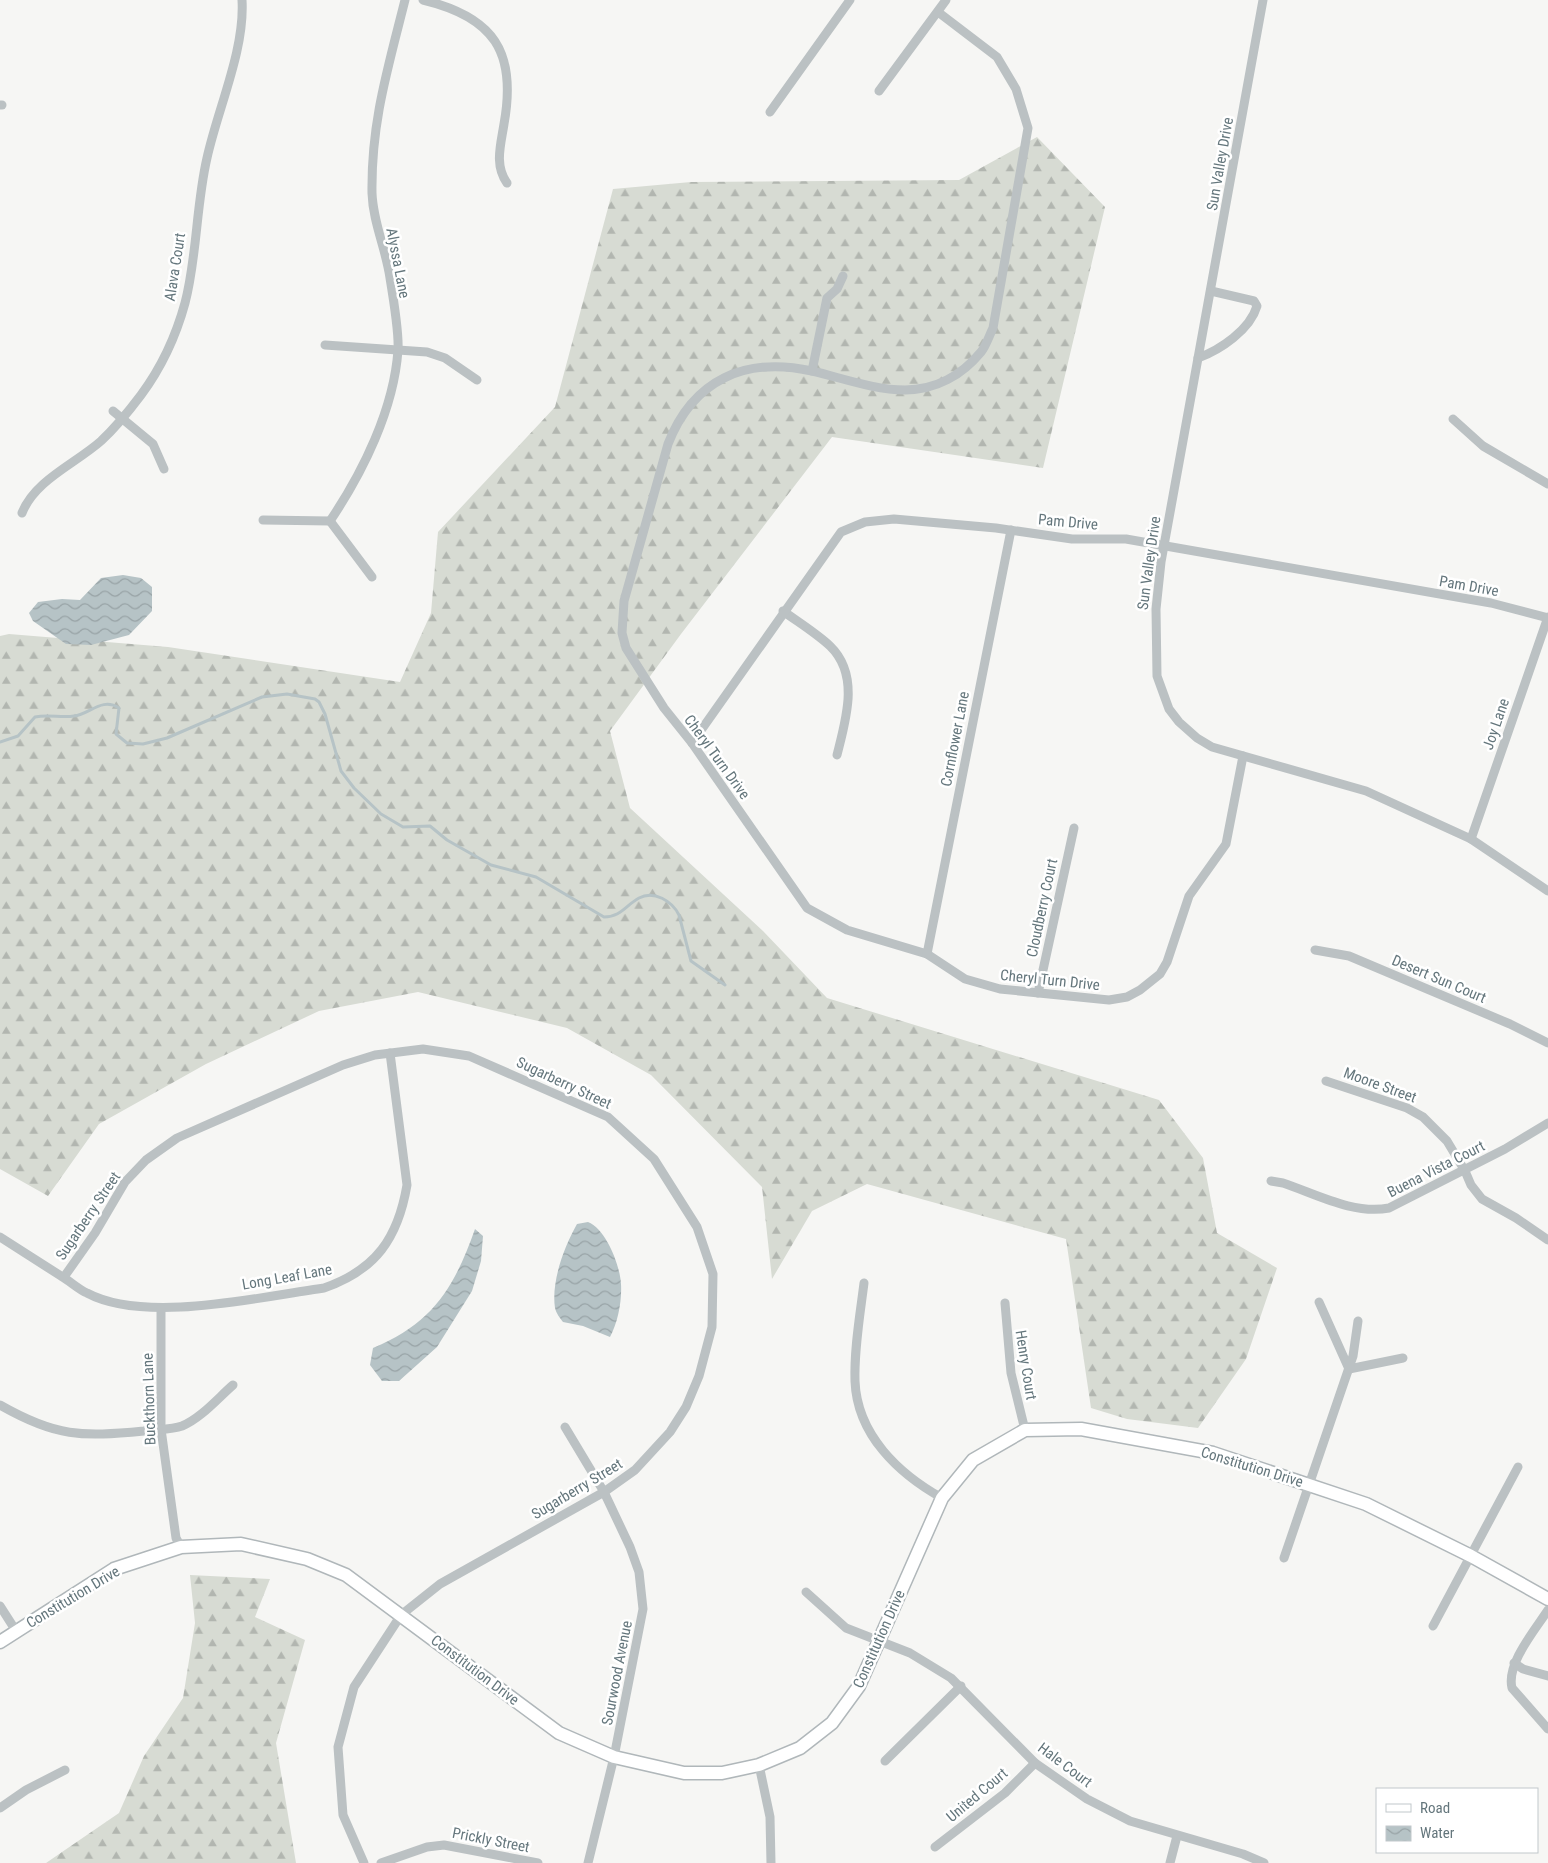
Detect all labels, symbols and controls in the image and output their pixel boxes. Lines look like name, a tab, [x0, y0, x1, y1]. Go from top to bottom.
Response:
street label: Sun Valley Drive	[1203, 116, 1237, 212]
street label: Alyssa Lane	[382, 226, 414, 300]
street label: Alava Court	[161, 232, 189, 302]
street label: Pam Drive	[1037, 510, 1099, 534]
street label: Sun Valley Drive	[1134, 515, 1164, 611]
street label: Pam Drive	[1438, 572, 1500, 600]
street label: Cornflower Lane	[937, 690, 973, 788]
street label: Joy Lane	[1479, 696, 1513, 752]
street label: Cheryl Turn Drive	[680, 711, 754, 803]
street label: Cloudberry Court	[1023, 857, 1061, 959]
street label: Desert Sun Court	[1389, 951, 1489, 1007]
street label: Cheryl Turn Drive	[999, 966, 1101, 994]
street label: Sugarberry Street	[514, 1053, 614, 1113]
street label: Moore Street	[1341, 1063, 1419, 1107]
street label: Buena Vista Court	[1384, 1137, 1488, 1201]
street label: Sugarberry Street	[52, 1168, 124, 1264]
street label: Long Leaf Lane	[241, 1260, 333, 1294]
street label: Henry Court	[1012, 1329, 1040, 1401]
street label: Buckthorn Lane	[138, 1353, 160, 1445]
street label: Constitution Drive	[1199, 1443, 1305, 1491]
street label: Sugarberry Street	[528, 1455, 626, 1523]
street label: Constitution Drive	[23, 1562, 123, 1632]
street label: Constitution Drive	[849, 1587, 909, 1691]
street label: Sourwood Avenue	[598, 1619, 636, 1727]
street label: Constitution Drive	[427, 1631, 523, 1709]
street label: Hale Court	[1034, 1739, 1096, 1791]
street label: United Court	[943, 1764, 1011, 1826]
legend	[1376, 1788, 1538, 1853]
text: Road	[1420, 1799, 1450, 1817]
street label: Prickly Street	[451, 1824, 531, 1856]
text: Water	[1420, 1824, 1455, 1842]

